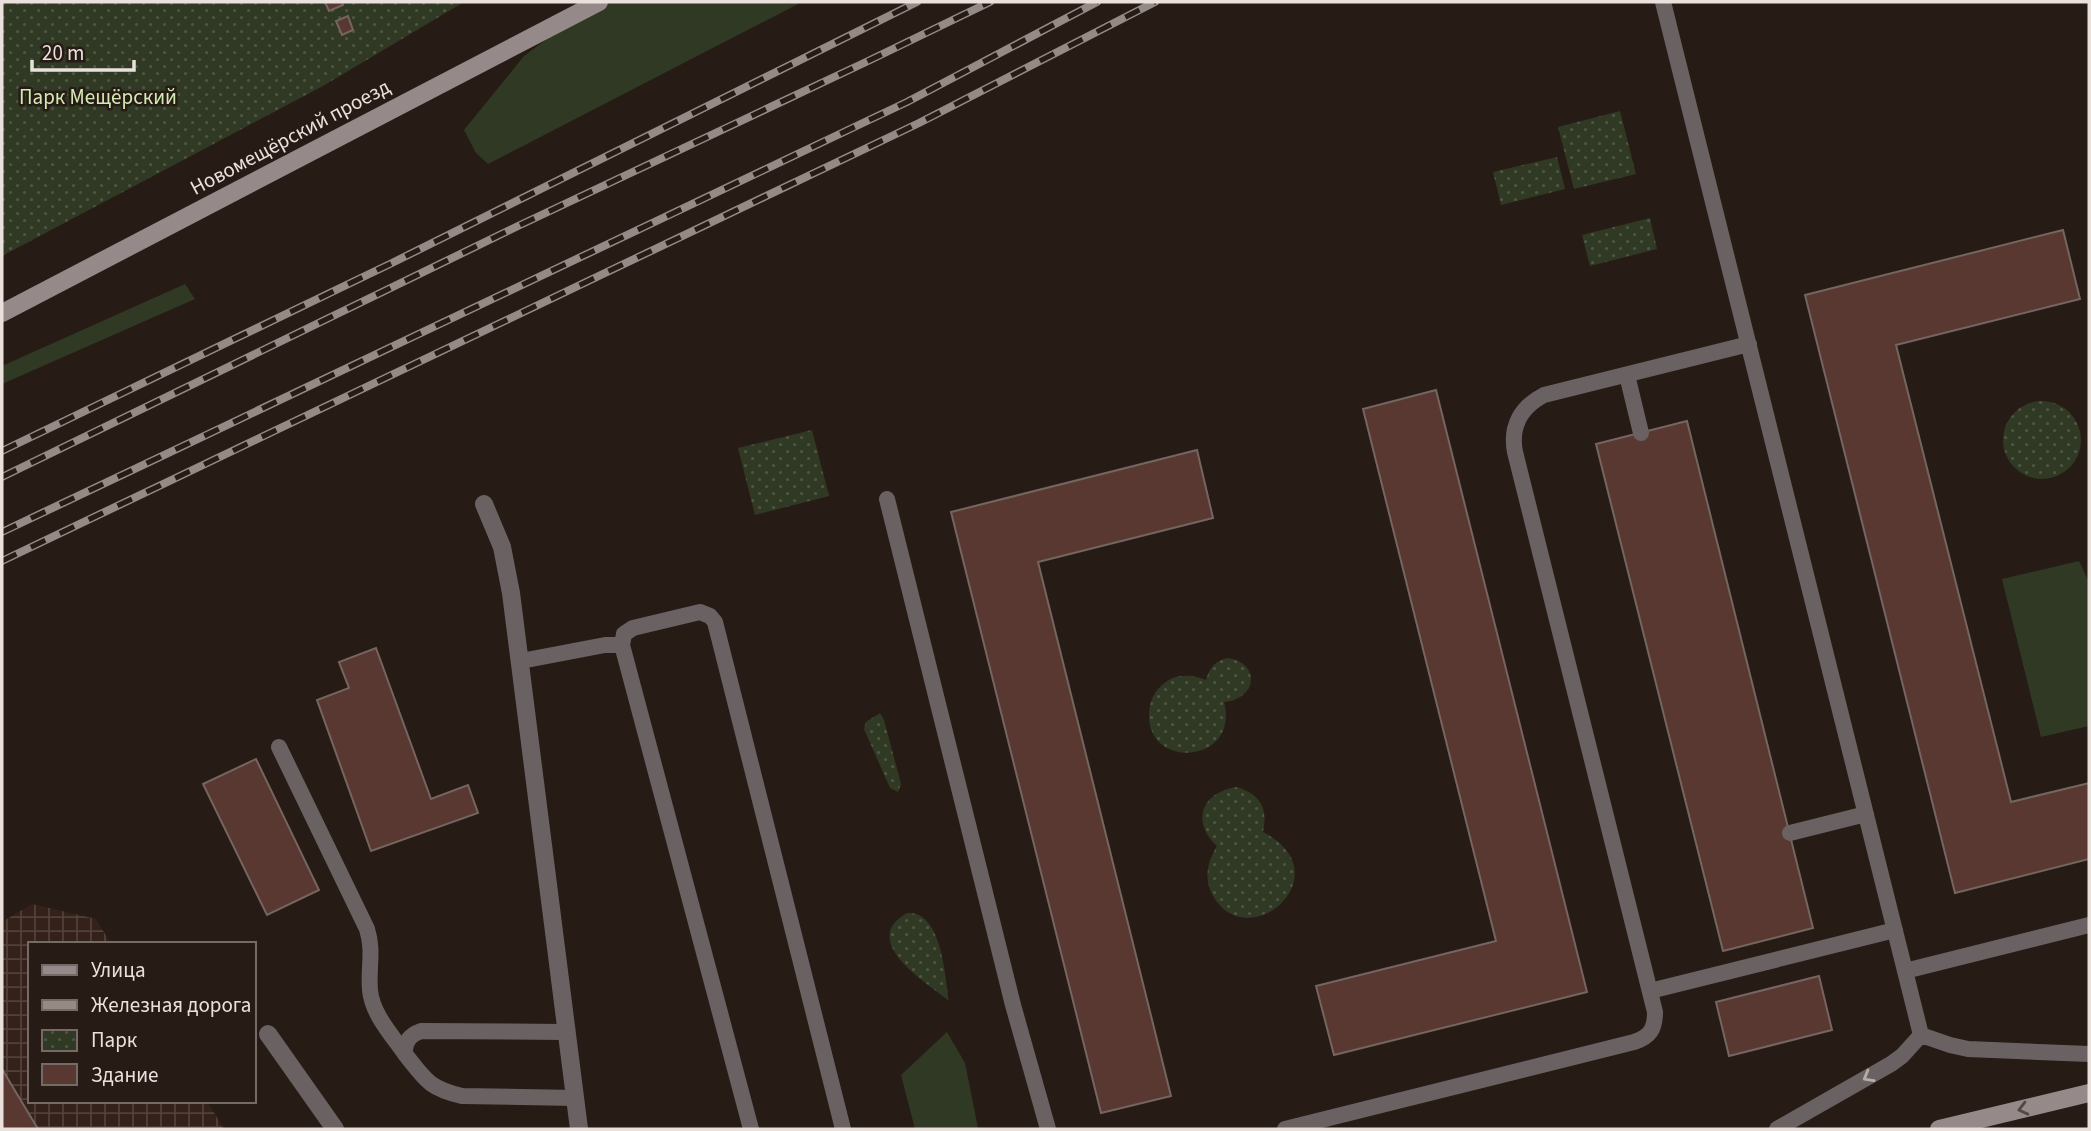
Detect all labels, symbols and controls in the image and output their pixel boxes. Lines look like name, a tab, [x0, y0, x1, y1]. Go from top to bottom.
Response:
scale bar	[32, 28, 133, 72]
text: 20 m	[42, 38, 84, 68]
street label: Новомещёрский проезд	[185, 71, 395, 203]
park label: Парк Мещёрский	[19, 82, 177, 112]
legend	[28, 942, 256, 1103]
text: Улица	[91, 955, 146, 985]
text: Железная дорога	[91, 990, 251, 1020]
text: Парк	[91, 1025, 138, 1055]
text: Здание	[91, 1060, 159, 1090]
one-way arrow	[1863, 1069, 1875, 1082]
one-way arrow	[2017, 1101, 2029, 1115]

